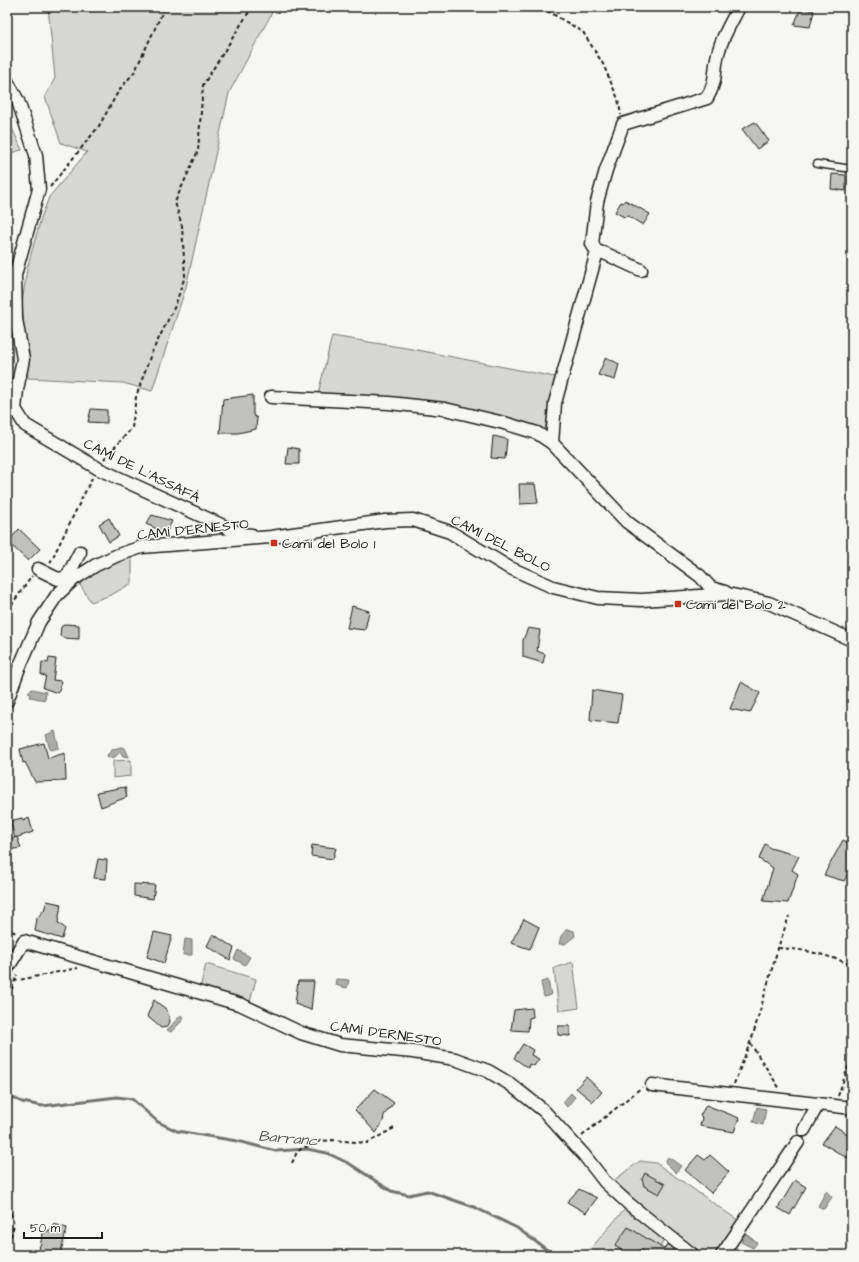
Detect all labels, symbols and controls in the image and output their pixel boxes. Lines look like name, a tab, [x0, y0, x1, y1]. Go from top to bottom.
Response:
street label: CAMÍ DE L'ASSAFÀ	[80, 434, 203, 508]
street label: CAMÍ DEL BOLO	[447, 510, 554, 578]
street label: CAMÍ D'ERNESTO	[136, 514, 250, 546]
place label: Camí del Bolo 1	[282, 534, 376, 554]
marker: Camí del Bolo 1	[269, 538, 279, 548]
place label: Camí del Bolo 2	[686, 595, 786, 615]
marker: Camí del Bolo 2	[673, 599, 683, 609]
street label: CAMÍ D'ERNESTO	[329, 1016, 443, 1052]
water label: Barranc	[257, 1125, 319, 1152]
scale bar	[24, 1214, 102, 1240]
text: 50 m	[30, 1220, 61, 1237]

